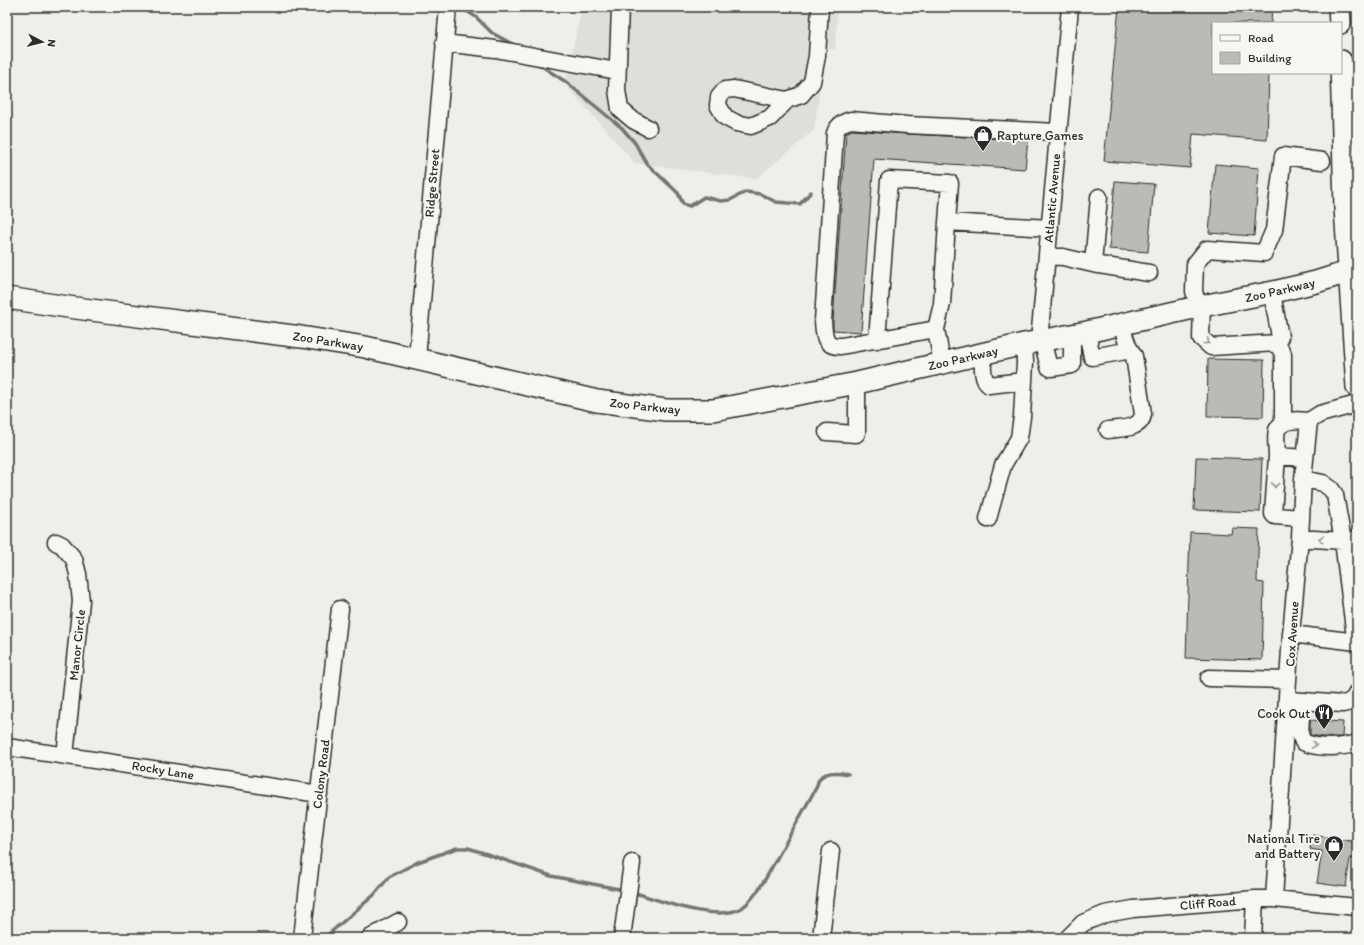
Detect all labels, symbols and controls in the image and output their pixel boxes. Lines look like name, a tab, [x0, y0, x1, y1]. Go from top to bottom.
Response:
north arrow	[22, 22, 62, 62]
legend	[1212, 22, 1342, 74]
text: Road	[1248, 31, 1274, 45]
text: N	[45, 39, 58, 48]
text: Building	[1248, 51, 1292, 65]
shop icon: Rapture Games	[972, 124, 994, 152]
place label: Rapture Games	[997, 128, 1084, 143]
street label: Ridge Street	[422, 148, 442, 218]
street label: Atlantic Avenue	[1041, 153, 1063, 243]
street label: Zoo Parkway	[1244, 275, 1316, 305]
street label: Zoo Parkway	[292, 328, 364, 354]
one-way arrow	[1202, 338, 1209, 345]
street label: Zoo Parkway	[927, 343, 999, 373]
street label: Zoo Parkway	[609, 395, 681, 417]
one-way arrow	[1270, 482, 1279, 488]
one-way arrow	[1318, 535, 1324, 544]
street label: Cox Avenue	[1282, 601, 1302, 667]
street label: Manor Circle	[66, 609, 88, 681]
restaurant icon: Cook Out	[1313, 702, 1335, 730]
place label: Cook Out	[1257, 706, 1310, 721]
street label: Colony Road	[309, 738, 333, 810]
one-way arrow	[1311, 740, 1317, 749]
street label: Rocky Lane	[131, 758, 195, 782]
place label: National Tire and Battery	[1247, 831, 1320, 861]
shop icon: National Tire and Battery	[1323, 834, 1345, 862]
street label: Cliff Road	[1179, 893, 1237, 913]

